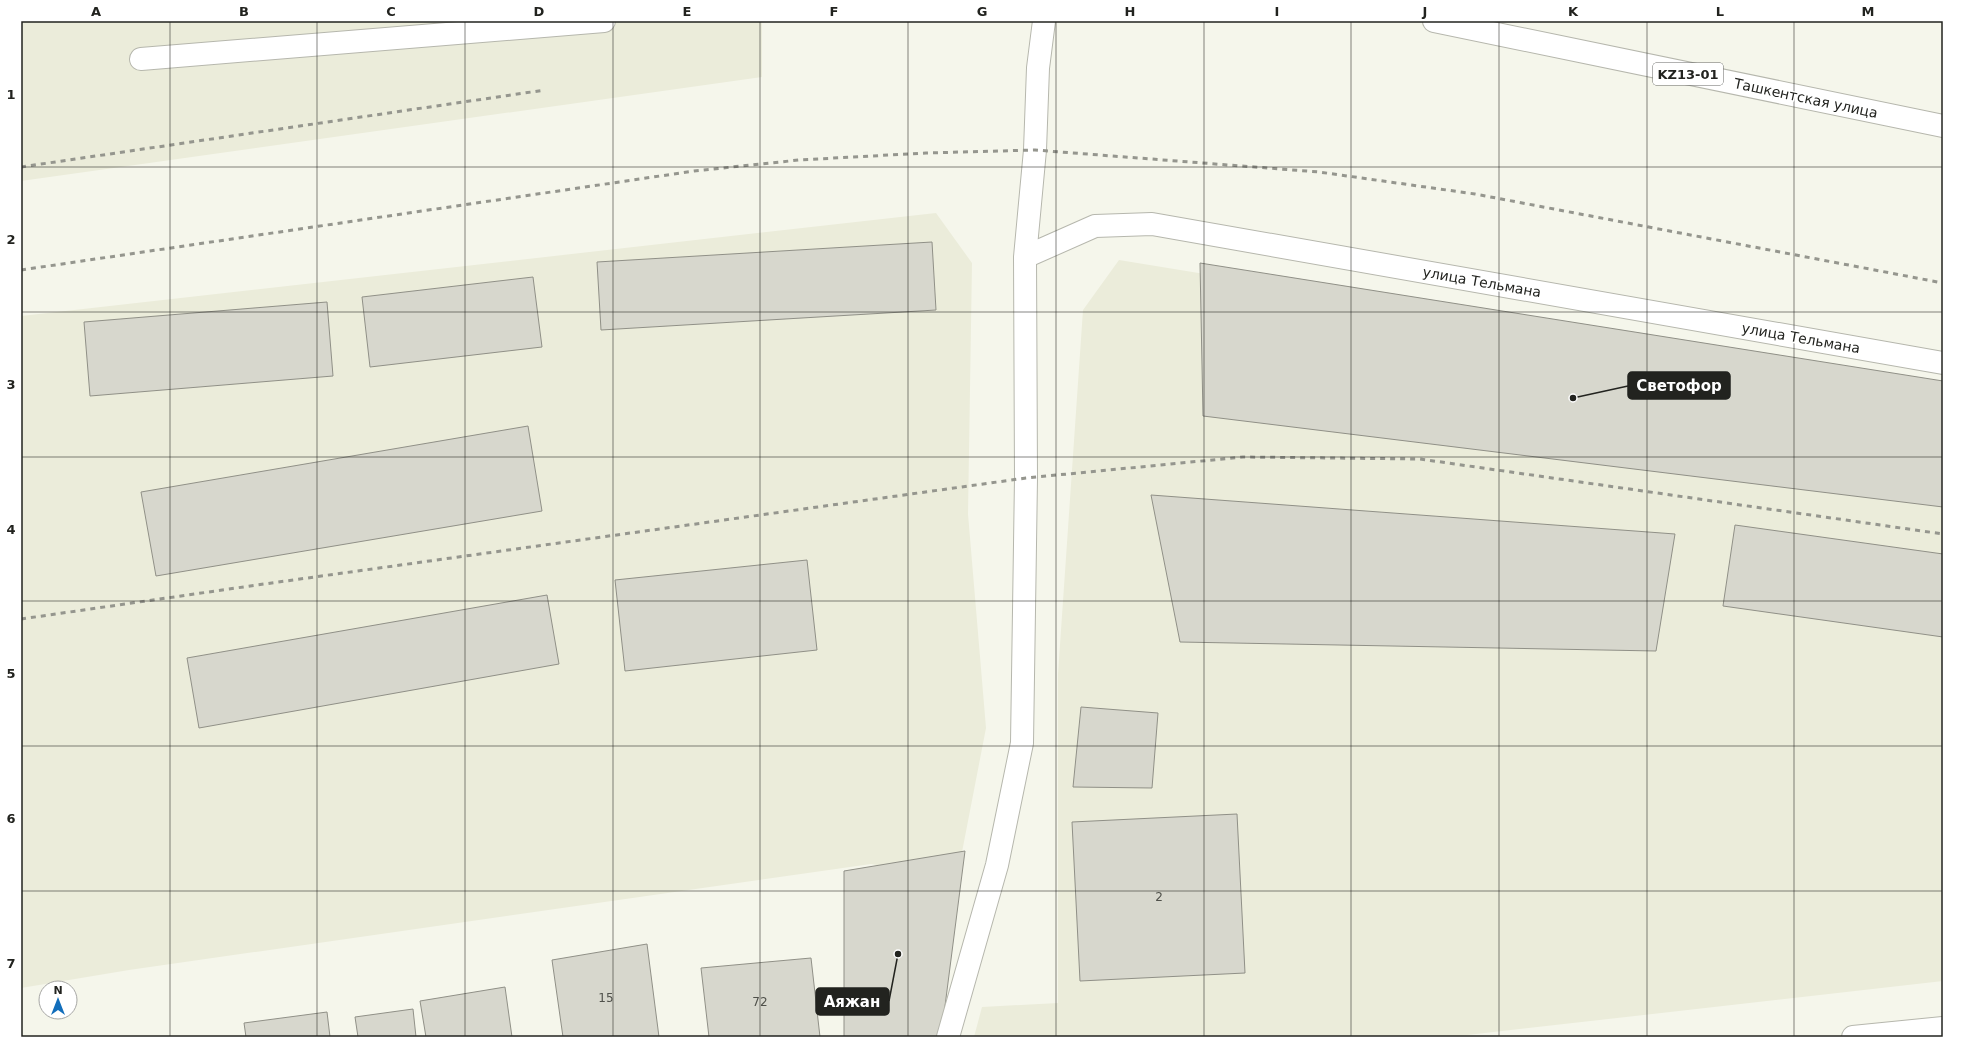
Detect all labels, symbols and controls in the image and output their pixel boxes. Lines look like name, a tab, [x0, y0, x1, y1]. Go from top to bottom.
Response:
text: A	[91, 4, 101, 19]
text: B	[239, 4, 249, 19]
text: C	[386, 4, 396, 19]
text: D	[534, 4, 545, 19]
text: E	[683, 4, 691, 19]
text: F	[830, 4, 838, 19]
text: G	[977, 4, 987, 19]
text: H	[1125, 4, 1135, 19]
text: I	[1275, 4, 1279, 19]
text: J	[1422, 4, 1427, 19]
text: K	[1568, 4, 1579, 19]
text: L	[1716, 4, 1724, 19]
text: M	[1862, 4, 1874, 19]
road number: KZ13-01	[1653, 63, 1723, 85]
street label: Ташкентская улица	[1732, 75, 1879, 121]
text: 1	[6, 87, 16, 102]
text: 2	[6, 232, 16, 247]
street label: улица Тельмана	[1421, 264, 1543, 300]
street label: улица Тельмана	[1740, 320, 1862, 356]
callout: Светофор	[1628, 372, 1730, 399]
text: 3	[6, 377, 16, 392]
text: Светофор	[1636, 377, 1722, 395]
text: 4	[6, 522, 16, 537]
text: 5	[6, 666, 16, 681]
text: 6	[6, 811, 16, 826]
house number: 2	[1155, 890, 1163, 904]
text: 7	[6, 956, 16, 971]
north arrow	[38, 980, 78, 1020]
text: N	[53, 984, 63, 997]
callout: Аяжан	[816, 988, 889, 1015]
house number: 15	[598, 991, 614, 1005]
text: Аяжан	[824, 993, 880, 1011]
house number: 72	[752, 995, 768, 1009]

